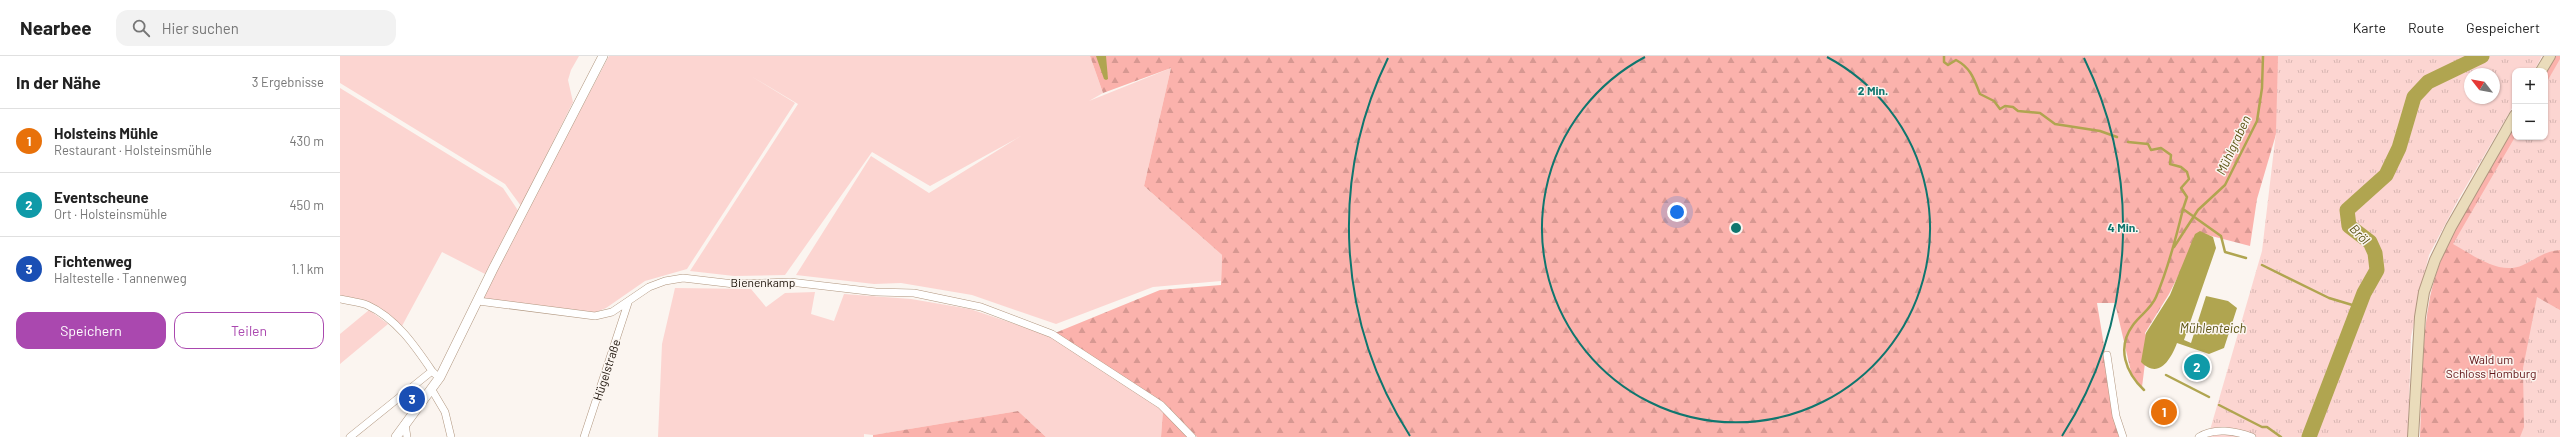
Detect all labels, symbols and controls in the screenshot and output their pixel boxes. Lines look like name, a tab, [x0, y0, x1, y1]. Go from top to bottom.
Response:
search box	[116, 10, 396, 46]
text: Nearbee	[20, 16, 92, 39]
icon: search	[130, 17, 152, 39]
text: Hier suchen	[162, 19, 239, 37]
text: Karte	[2353, 19, 2386, 36]
text: Route	[2408, 19, 2444, 36]
text: Gespeichert	[2466, 19, 2540, 36]
north arrow	[2464, 68, 2500, 104]
map controls	[2512, 68, 2548, 140]
button: +	[2512, 68, 2548, 104]
text: In der Nähe	[16, 72, 101, 92]
text: 3 Ergebnisse	[252, 74, 324, 90]
text: 2 Min.	[1858, 83, 1888, 97]
button: −	[2512, 104, 2548, 140]
water label: Mühlgraben	[2212, 112, 2254, 177]
text: Holsteins Mühle	[54, 124, 158, 142]
text: 1	[27, 133, 31, 149]
text: 430 m	[289, 133, 324, 149]
text: Restaurant · Holsteinsmühle	[54, 142, 212, 158]
text: Eventscheune	[54, 188, 149, 206]
text: 2	[25, 197, 33, 213]
text: 450 m	[289, 197, 324, 213]
your location	[1667, 202, 1687, 222]
text: Ort · Holsteinsmühle	[54, 206, 167, 222]
text: 4 Min.	[2107, 220, 2139, 234]
water label: Bröl	[2347, 220, 2373, 248]
centre of rings	[1729, 221, 1743, 235]
text: Fichtenweg	[54, 252, 132, 270]
text: 3	[25, 261, 33, 277]
text: 1.1 km	[291, 261, 324, 277]
text: Haltestelle · Tannenweg	[54, 270, 187, 286]
street label: Bienenkamp	[731, 275, 795, 289]
button: Speichern	[16, 312, 166, 349]
button: Teilen	[174, 312, 324, 349]
water label: Mühlenteich	[2180, 320, 2247, 336]
street label: Hügelstraße	[590, 337, 623, 402]
pin: 2	[2184, 352, 2210, 382]
park label: Wald um Schloss Homburg	[2446, 352, 2536, 380]
pin: 3	[399, 384, 425, 414]
pin: 1	[2151, 397, 2177, 427]

